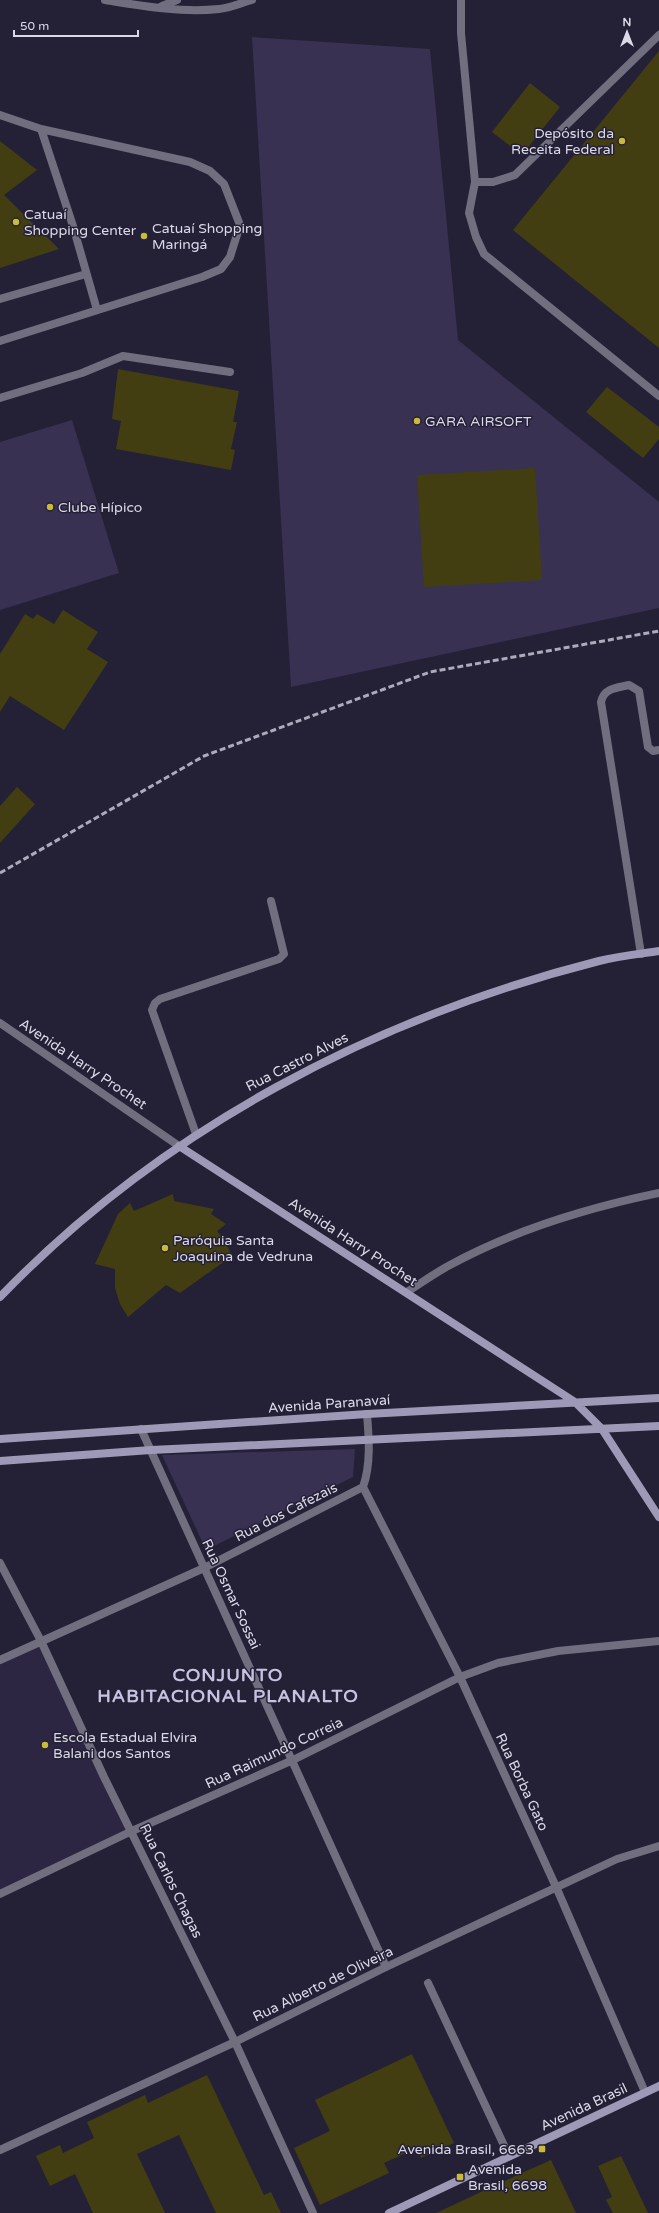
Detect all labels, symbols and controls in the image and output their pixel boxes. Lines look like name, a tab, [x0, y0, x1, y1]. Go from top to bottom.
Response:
scale bar	[14, 12, 138, 38]
north arrow	[607, 12, 647, 52]
text: N	[623, 16, 631, 29]
text: 50 m	[20, 19, 49, 33]
place label: Depósito da Receita Federal	[511, 125, 614, 158]
marker: Depósito da Receita Federal	[617, 136, 627, 146]
place label: Catuaí Shopping Center	[24, 206, 137, 239]
marker: Catuaí Shopping Center	[11, 217, 21, 227]
place label: Catuaí Shopping Maringá	[152, 220, 262, 253]
marker: Catuaí Shopping Maringá	[139, 231, 149, 241]
place label: GARA AIRSOFT	[425, 413, 532, 430]
marker: GARA AIRSOFT	[412, 416, 422, 426]
place label: Clube Hípico	[58, 499, 142, 516]
marker: Clube Hípico	[45, 502, 55, 512]
street label: Avenida Harry Prochet	[16, 1015, 150, 1113]
street label: Rua Castro Alves	[243, 1029, 351, 1095]
street label: Avenida Harry Prochet	[285, 1194, 421, 1290]
place label: Paróquia Santa Joaquina de Vedruna	[173, 1232, 313, 1265]
marker: Paróquia Santa Joaquina de Vedruna	[160, 1243, 170, 1253]
street label: Avenida Paranavaí	[267, 1391, 391, 1417]
street label: Rua dos Cafezais	[232, 1479, 340, 1545]
street label: Rua Osmar Sossai	[198, 1536, 264, 1652]
district label: CONJUNTO HABITACIONAL PLANALTO	[97, 1664, 359, 1707]
street label: Rua Raimundo Correia	[202, 1714, 346, 1792]
place label: Escola Estadual Elvira Balani dos Santos	[53, 1729, 197, 1762]
street label: Rua Borba Gato	[492, 1730, 552, 1834]
marker: Escola Estadual Elvira Balani dos Santos	[40, 1740, 50, 1750]
street label: Rua Carlos Chagas	[136, 1821, 206, 1941]
street label: Rua Alberto de Oliveira	[250, 1943, 396, 2025]
street label: Avenida Brasil	[538, 2079, 630, 2135]
place label: Avenida Brasil, 6663	[397, 2141, 534, 2158]
marker: Avenida Brasil, 6663	[537, 2144, 547, 2154]
place label: Avenida Brasil, 6698	[468, 2161, 547, 2194]
marker: Avenida Brasil, 6698	[455, 2172, 465, 2182]

